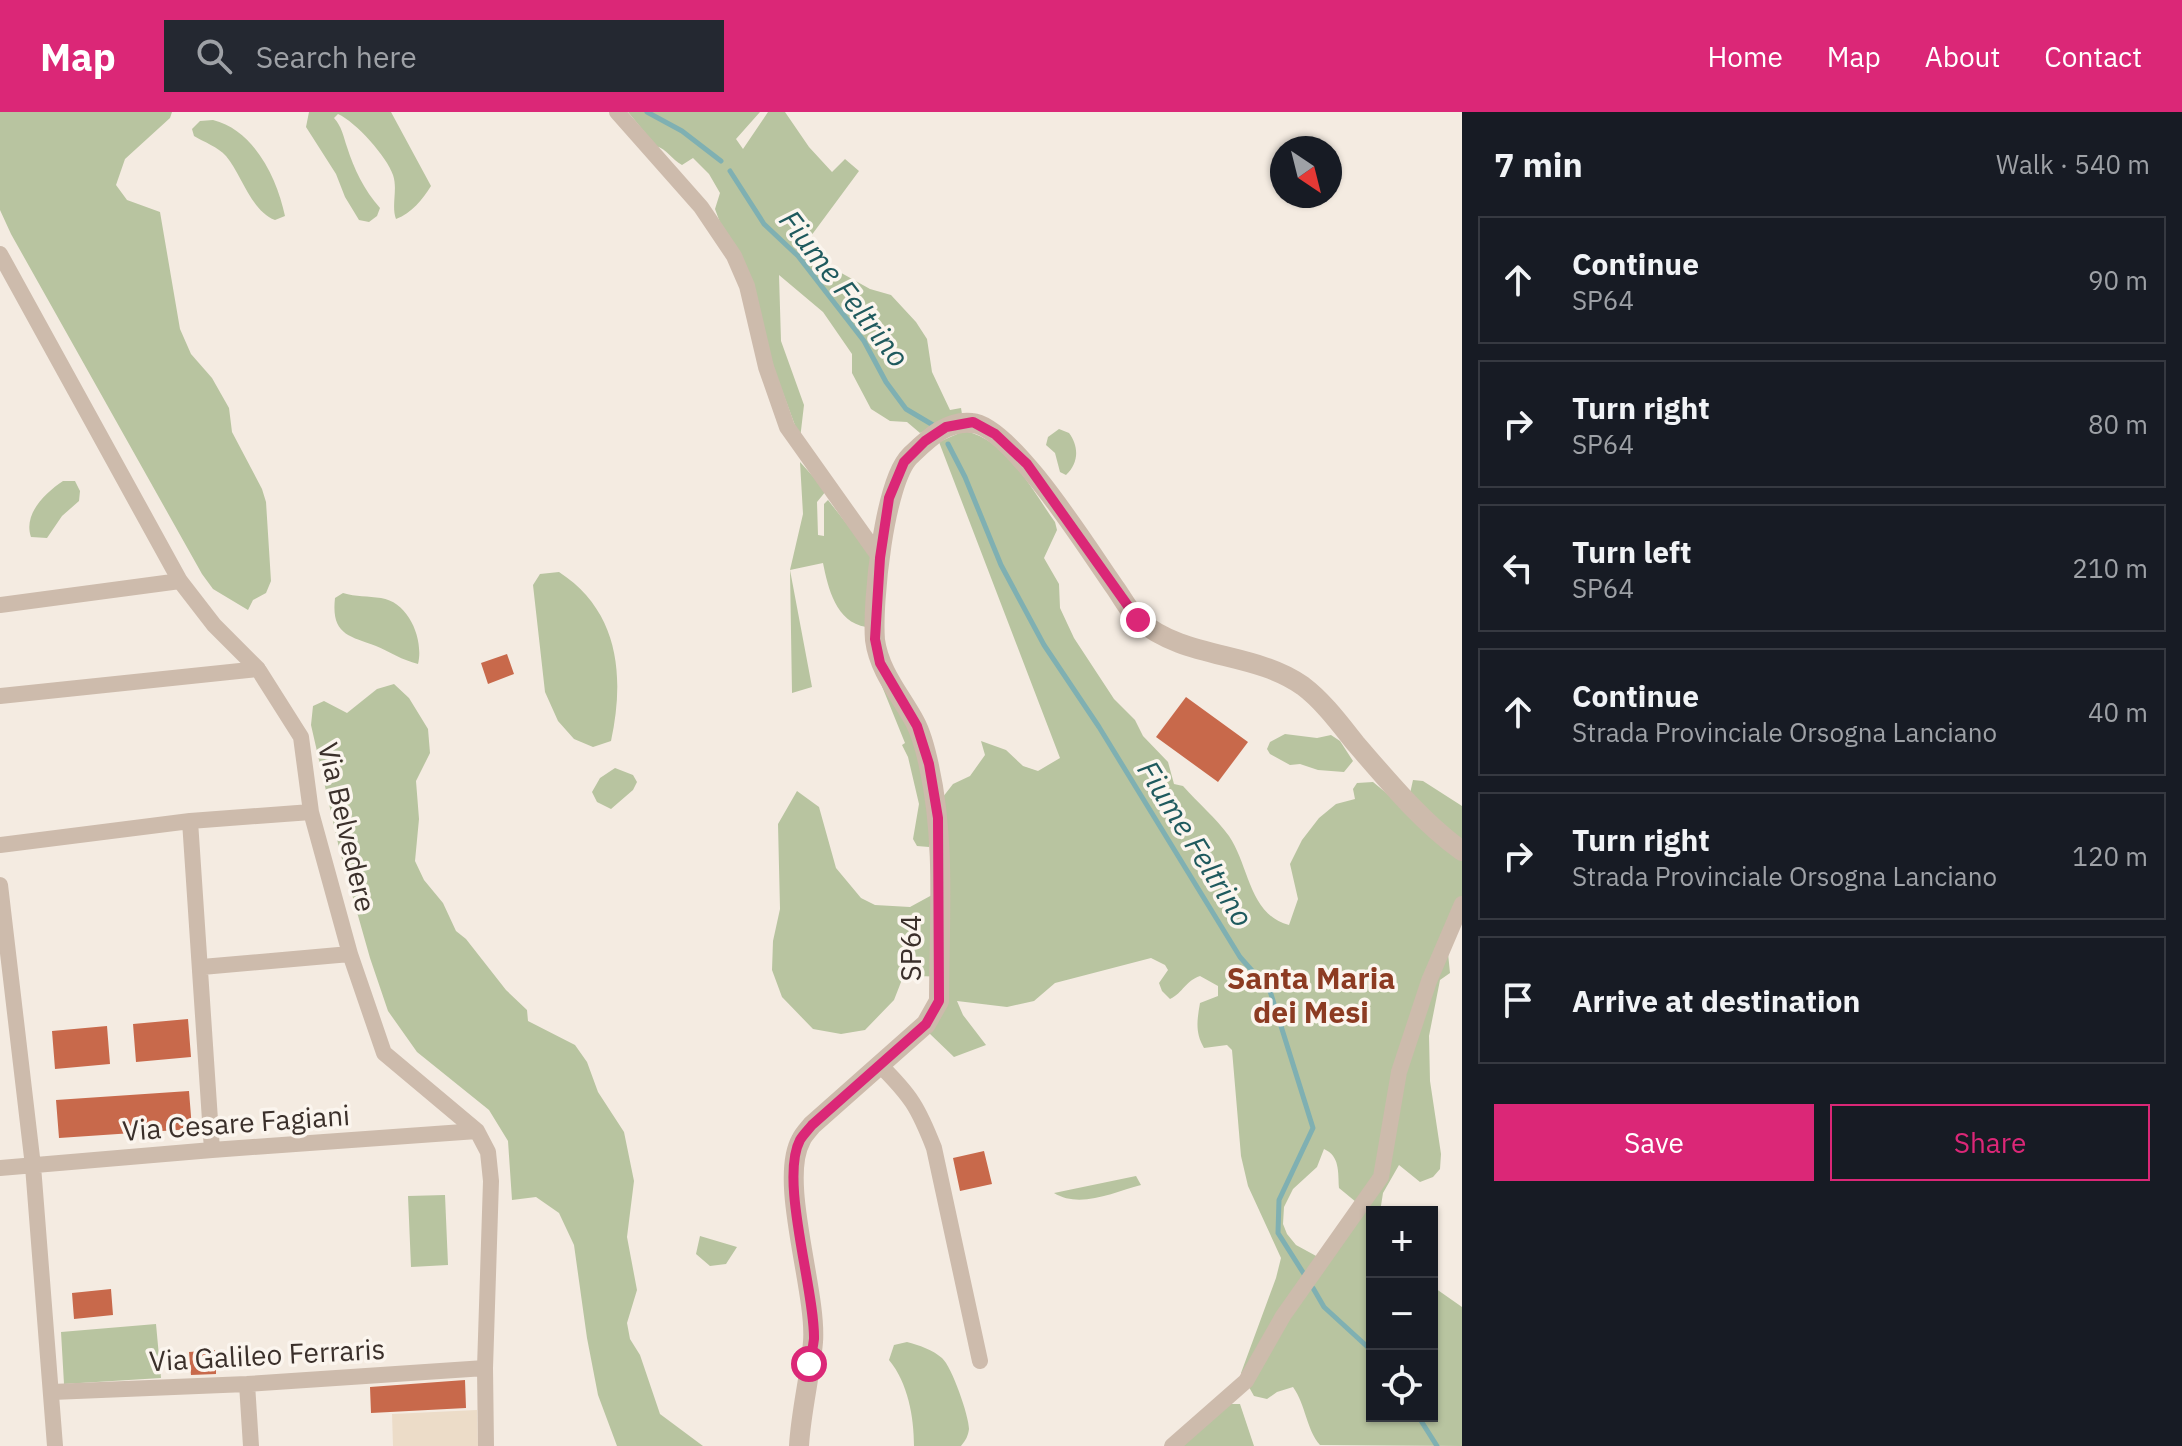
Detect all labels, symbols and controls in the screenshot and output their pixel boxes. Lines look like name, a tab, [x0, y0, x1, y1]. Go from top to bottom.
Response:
search box	[164, 20, 724, 92]
text: Map	[40, 32, 116, 81]
icon: search	[192, 34, 236, 78]
text: Search here	[256, 37, 417, 76]
text: Home	[1707, 38, 1783, 75]
text: Map	[1827, 38, 1881, 75]
text: About	[1925, 38, 2000, 75]
text: Contact	[2044, 38, 2142, 75]
north arrow	[1270, 136, 1342, 208]
text: 7 min	[1494, 142, 1583, 186]
text: Walk · 540 m	[1996, 147, 2150, 181]
water label: Fiume Feltrino	[772, 201, 919, 375]
text: Continue	[1572, 244, 1699, 283]
icon: ahead	[1496, 258, 1540, 302]
text: 90 m	[2088, 263, 2148, 297]
text: SP64	[1572, 283, 1634, 317]
text: Turn right	[1572, 388, 1710, 427]
icon: right	[1496, 402, 1540, 446]
text: 80 m	[2088, 407, 2148, 441]
text: SP64	[1572, 427, 1634, 461]
text: Turn left	[1572, 532, 1691, 571]
icon: left	[1496, 546, 1540, 590]
text: 210 m	[2072, 551, 2148, 585]
text: SP64	[1572, 571, 1634, 605]
route end	[1120, 602, 1156, 638]
text: Continue	[1572, 676, 1699, 715]
icon: ahead	[1496, 690, 1540, 734]
text: 40 m	[2088, 695, 2148, 729]
text: Strada Provinciale Orsogna Lanciano	[1572, 715, 1997, 749]
street label: Via Belvedere	[310, 739, 385, 915]
water label: Fiume Feltrino	[1130, 753, 1263, 934]
text: Turn right	[1572, 820, 1710, 859]
icon: right	[1496, 834, 1540, 878]
text: 120 m	[2072, 839, 2148, 873]
text: Strada Provinciale Orsogna Lanciano	[1572, 859, 1997, 893]
street label: SP64	[892, 915, 929, 981]
district label: Santa Maria dei Mesi	[1227, 958, 1395, 1031]
icon: arrive	[1496, 978, 1540, 1022]
text: Arrive at destination	[1572, 981, 1860, 1020]
street label: Via Cesare Fagiani	[121, 1096, 351, 1149]
button: Save	[1494, 1104, 1814, 1181]
button: Share	[1830, 1104, 2150, 1181]
map controls	[1366, 1206, 1438, 1422]
button: +	[1366, 1206, 1438, 1278]
button: −	[1366, 1278, 1438, 1350]
street label: Via Galileo Ferraris	[148, 1330, 386, 1379]
route start	[791, 1346, 827, 1382]
button: locate	[1366, 1350, 1438, 1422]

